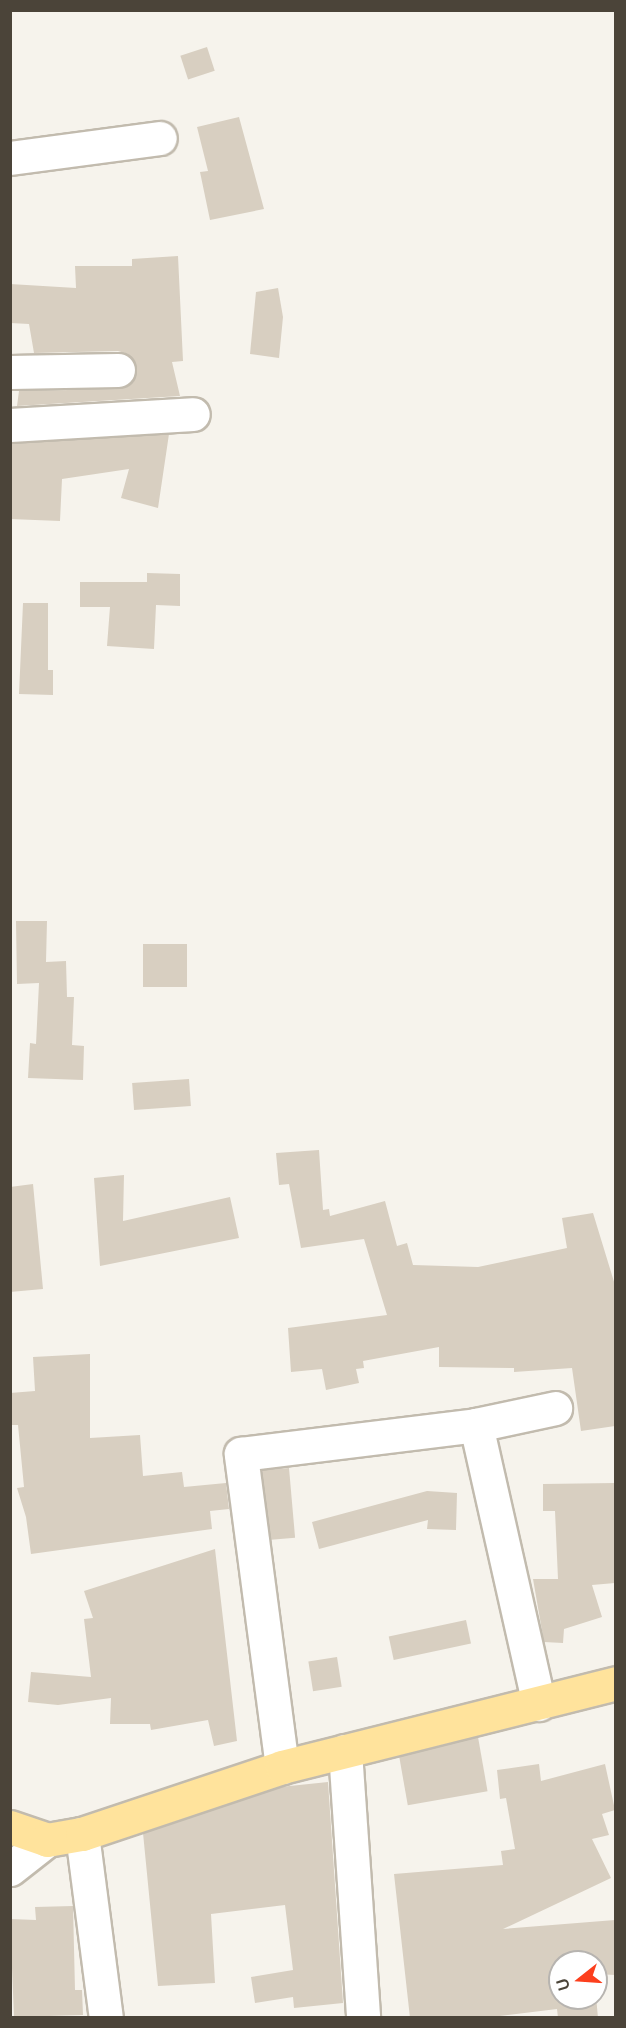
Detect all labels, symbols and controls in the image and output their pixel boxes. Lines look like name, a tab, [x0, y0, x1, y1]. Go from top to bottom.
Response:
north arrow	[548, 1950, 608, 2010]
text: U	[551, 1976, 573, 1993]

